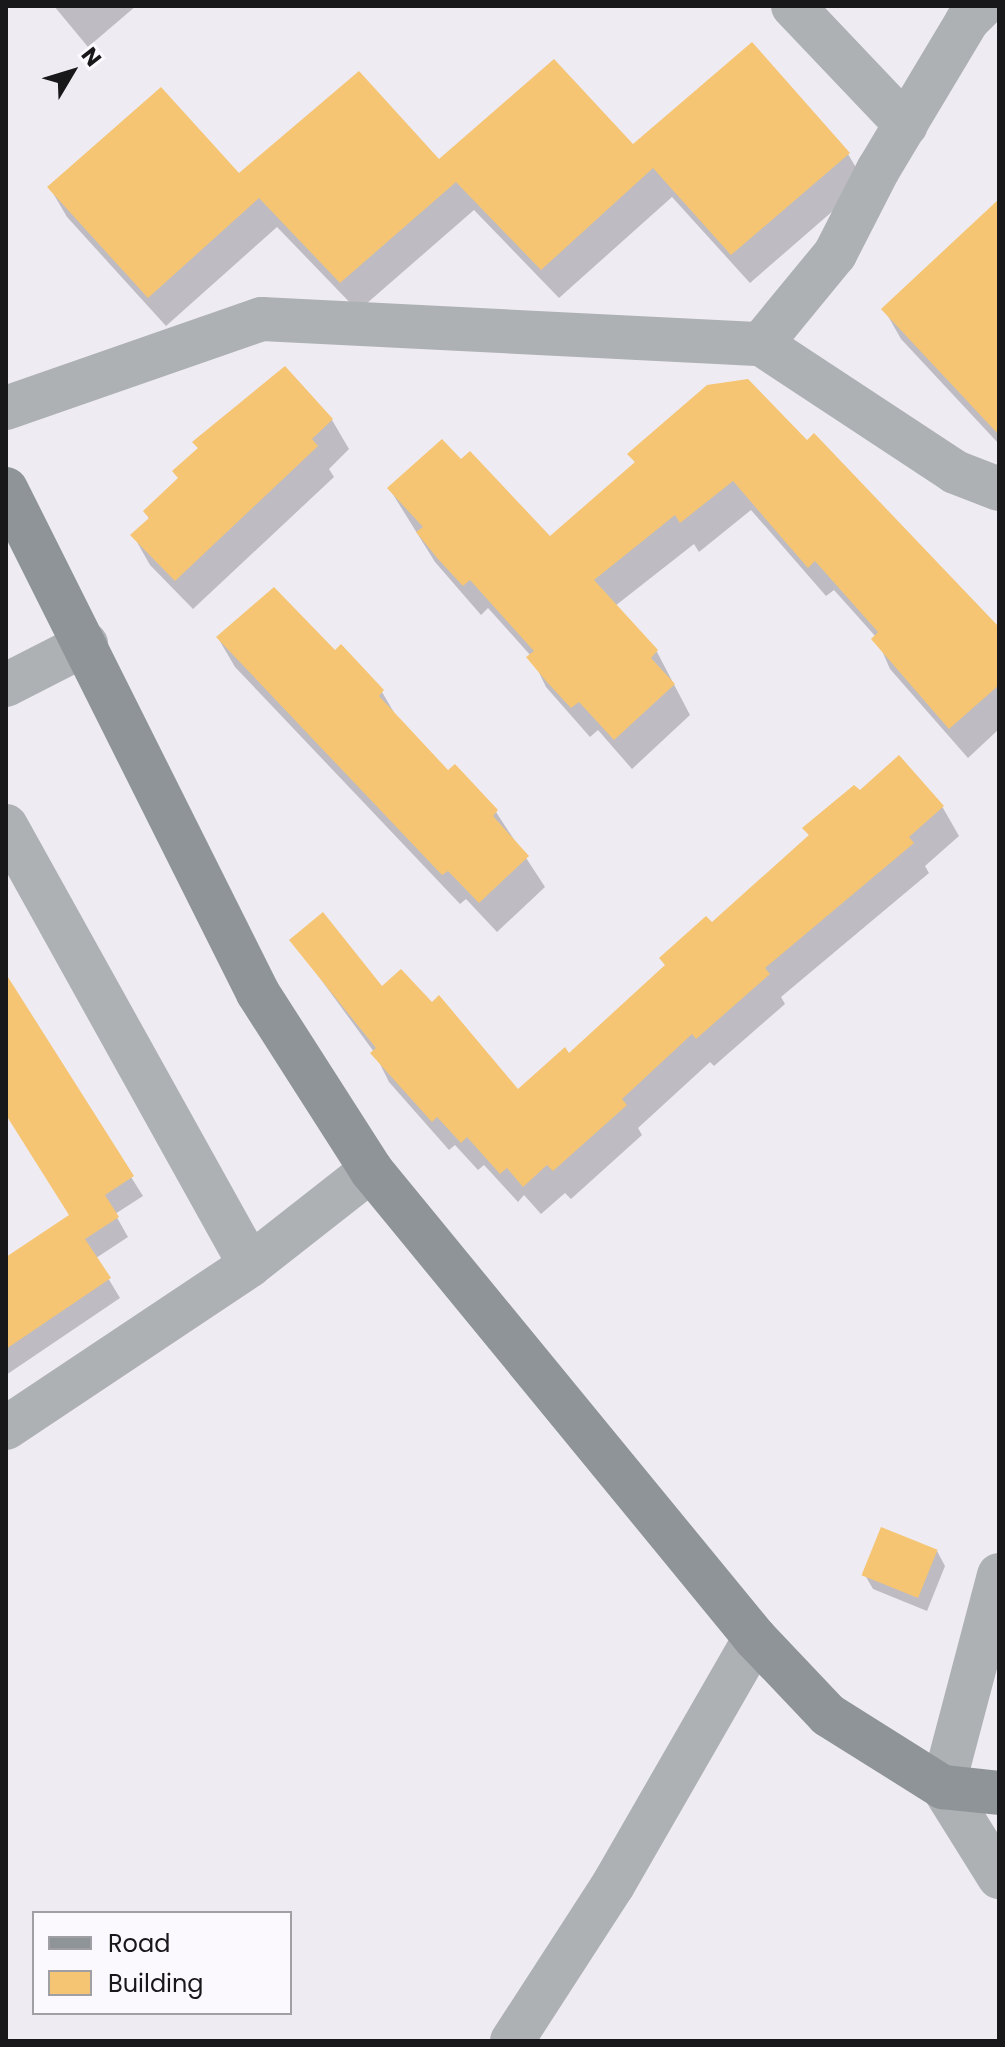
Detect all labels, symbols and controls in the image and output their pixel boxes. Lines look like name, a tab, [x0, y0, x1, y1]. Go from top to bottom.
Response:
north arrow	[32, 32, 112, 112]
text: N	[74, 41, 109, 73]
legend	[32, 1911, 292, 2015]
text: Road	[108, 1927, 170, 1960]
text: Building	[108, 1967, 204, 2000]

